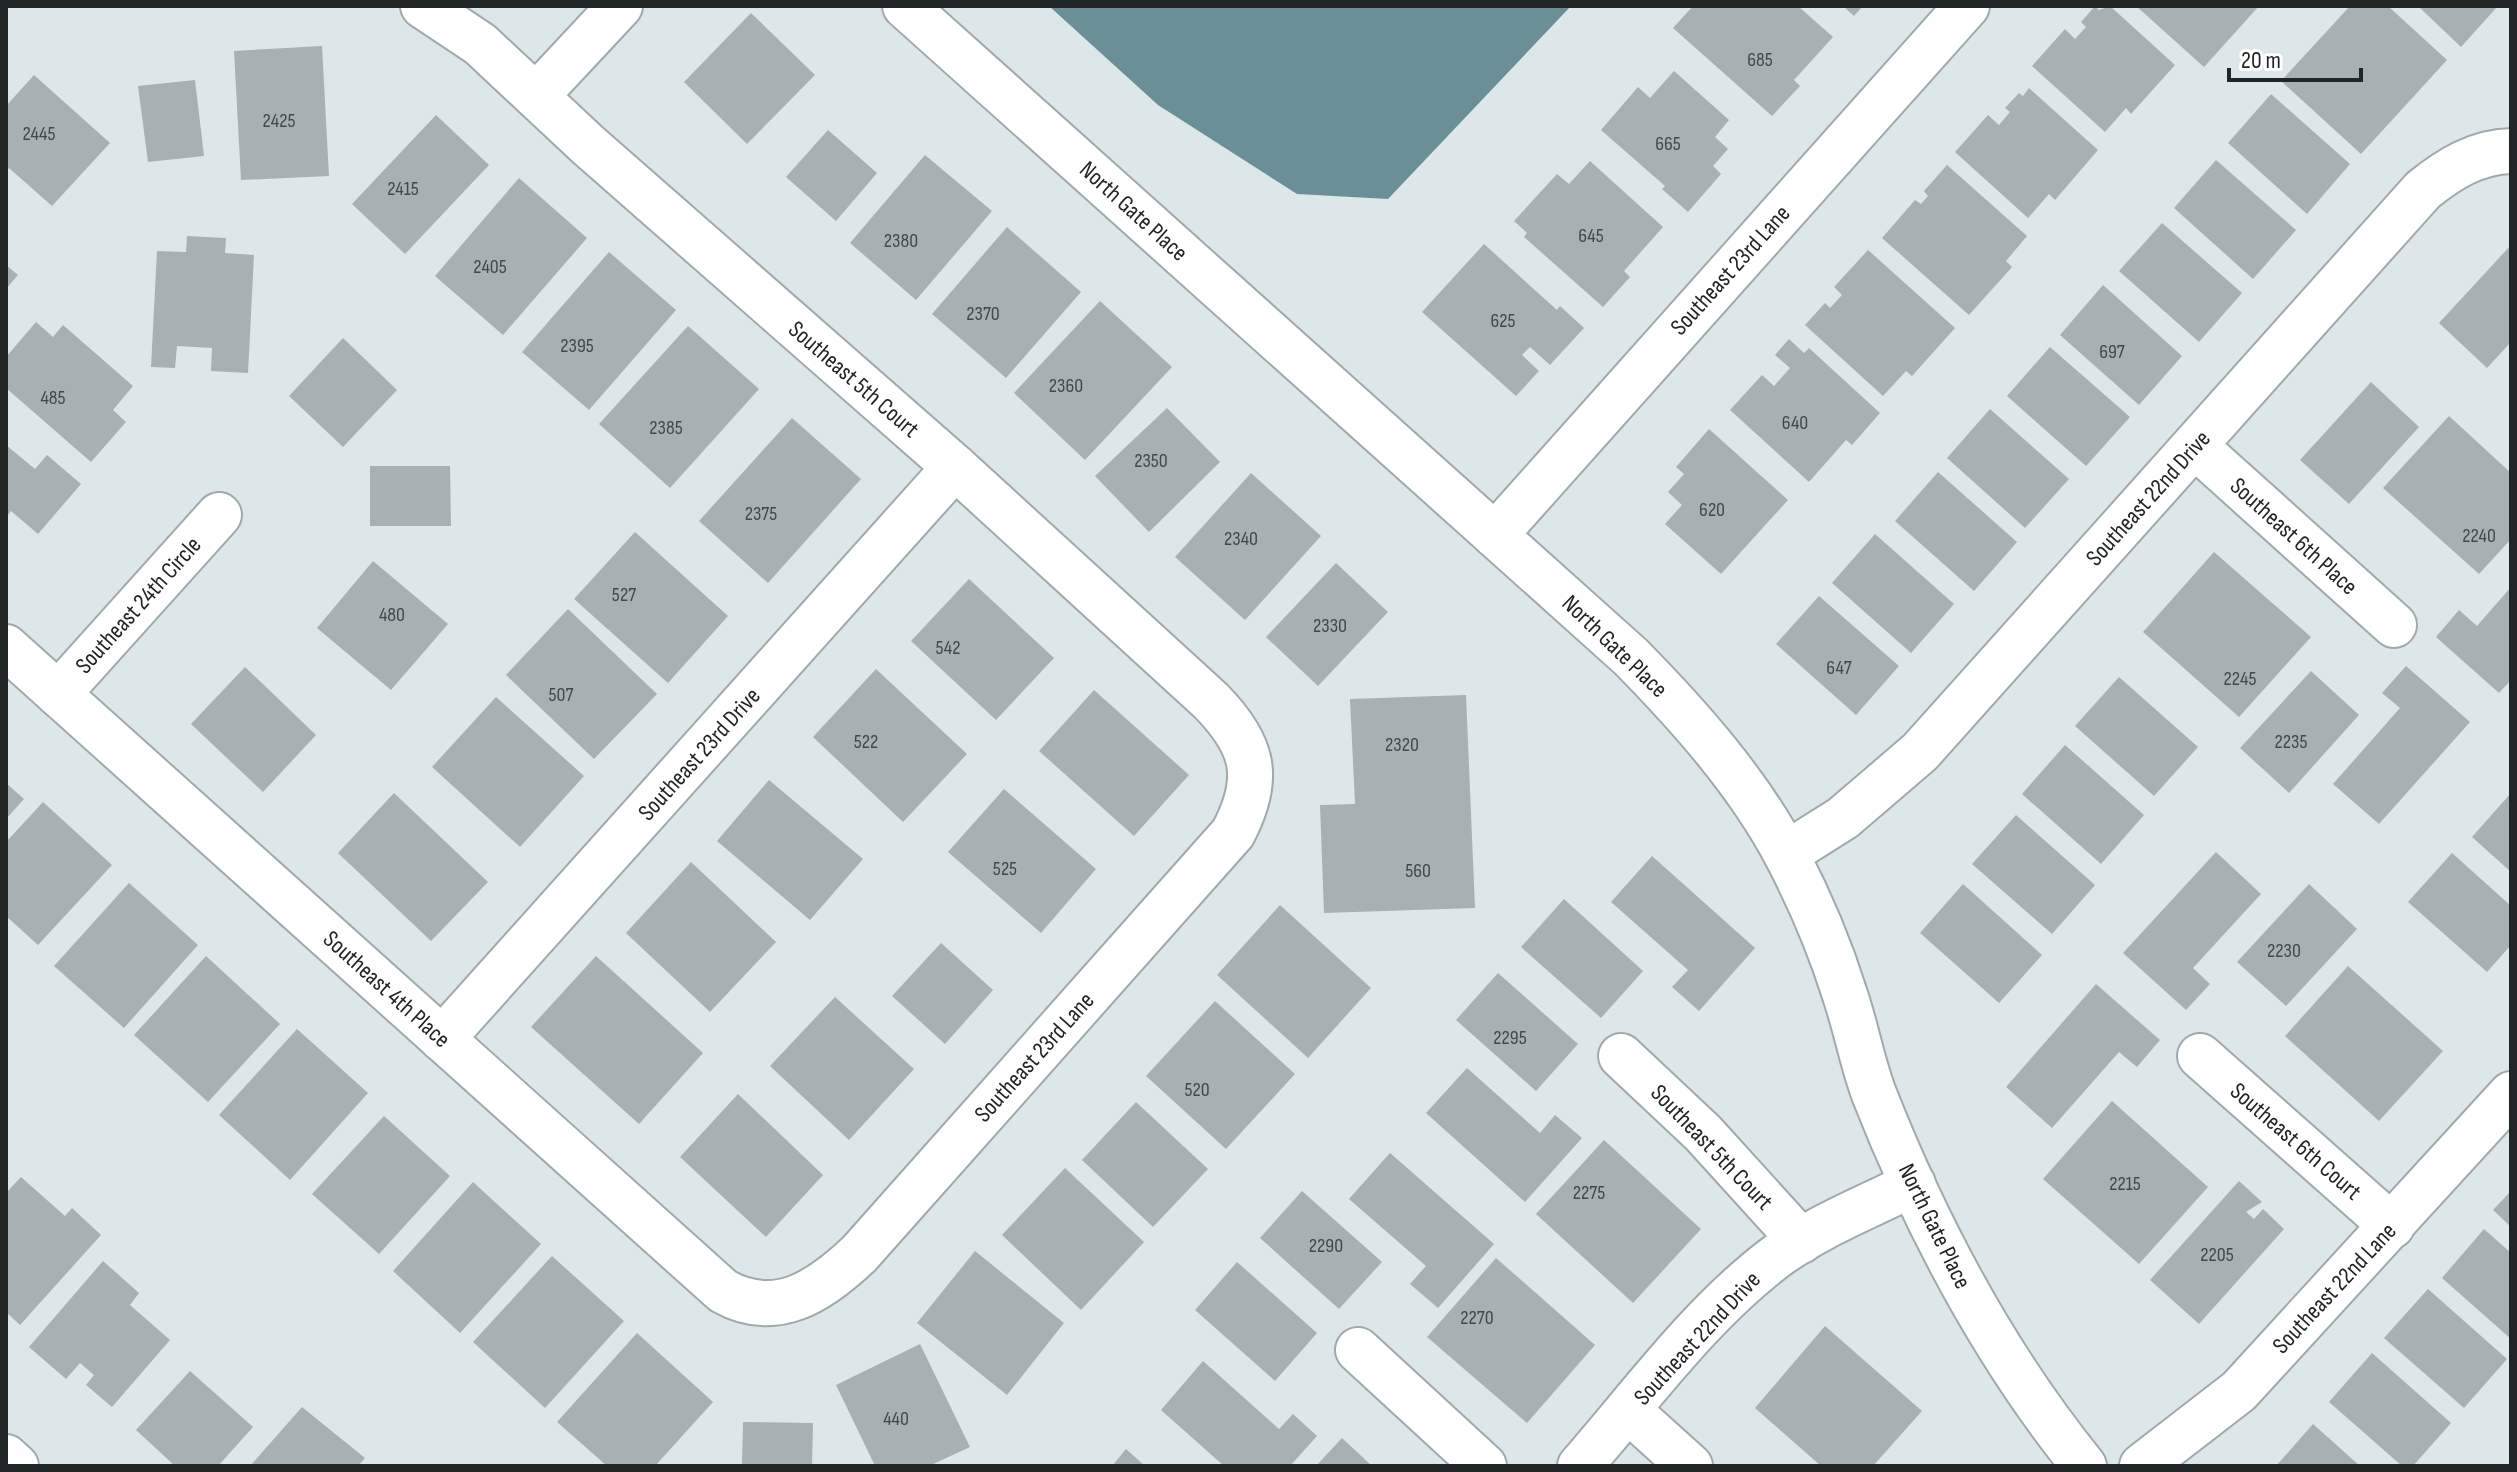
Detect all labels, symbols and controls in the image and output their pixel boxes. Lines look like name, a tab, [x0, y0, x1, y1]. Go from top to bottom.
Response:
scale bar	[2229, 32, 2361, 82]
text: 20 m	[2241, 46, 2281, 75]
house number: 685	[1747, 48, 1773, 72]
house number: 2425	[263, 109, 295, 133]
house number: 2445	[23, 122, 56, 146]
house number: 665	[1655, 132, 1681, 156]
street label: North Gate Place	[1074, 155, 1194, 267]
house number: 2415	[387, 177, 419, 201]
street label: Southeast 23rd Lane	[1664, 199, 1796, 341]
house number: 645	[1578, 224, 1604, 248]
house number: 2380	[884, 229, 918, 253]
house number: 2405	[473, 255, 507, 279]
house number: 2370	[966, 302, 1000, 326]
house number: 625	[1490, 309, 1516, 333]
street label: Southeast 5th Court	[782, 315, 925, 444]
house number: 2395	[560, 334, 594, 358]
house number: 697	[2099, 340, 2125, 364]
house number: 2360	[1049, 374, 1083, 398]
house number: 485	[40, 386, 66, 410]
house number: 640	[1782, 411, 1808, 435]
house number: 2385	[649, 416, 683, 440]
street label: Southeast 22nd Drive	[2080, 425, 2217, 572]
house number: 2350	[1134, 449, 1168, 473]
street label: Southeast 6th Place	[2224, 472, 2363, 601]
house number: 620	[1699, 498, 1725, 522]
house number: 2375	[745, 502, 777, 526]
house number: 2240	[2462, 524, 2496, 548]
house number: 2340	[1224, 527, 1258, 551]
street label: Southeast 24th Circle	[69, 531, 207, 680]
house number: 527	[612, 583, 636, 607]
street label: North Gate Place	[1556, 589, 1673, 704]
house number: 480	[379, 603, 405, 627]
house number: 2330	[1313, 614, 1347, 638]
house number: 542	[936, 636, 960, 660]
house number: 647	[1826, 656, 1852, 680]
house number: 2245	[2224, 667, 2256, 691]
street label: Southeast 23rd Drive	[632, 682, 767, 827]
house number: 507	[549, 683, 573, 707]
house number: 522	[854, 730, 878, 754]
house number: 2235	[2275, 730, 2307, 754]
house number: 2320	[1385, 733, 1419, 757]
house number: 525	[993, 857, 1017, 881]
house number: 560	[1405, 859, 1431, 883]
street label: Southeast 4th Place	[317, 925, 456, 1054]
house number: 2230	[2267, 939, 2301, 963]
street label: Southeast 23rd Lane	[968, 986, 1100, 1128]
house number: 2295	[1493, 1026, 1527, 1050]
street label: Southeast 6th Court	[2224, 1077, 2367, 1206]
house number: 520	[1184, 1078, 1210, 1102]
street label: Southeast 5th Court	[1644, 1078, 1779, 1216]
street label: North Gate Place	[1892, 1159, 1977, 1293]
house number: 2215	[2109, 1172, 2141, 1196]
house number: 2275	[1573, 1181, 1605, 1205]
street label: Southeast 22nd Lane	[2266, 1217, 2402, 1360]
house number: 2290	[1309, 1234, 1343, 1258]
house number: 2205	[2200, 1243, 2234, 1267]
street label: Southeast 22nd Drive	[1628, 1265, 1767, 1411]
house number: 2270	[1460, 1306, 1494, 1330]
house number: 440	[883, 1407, 909, 1431]

